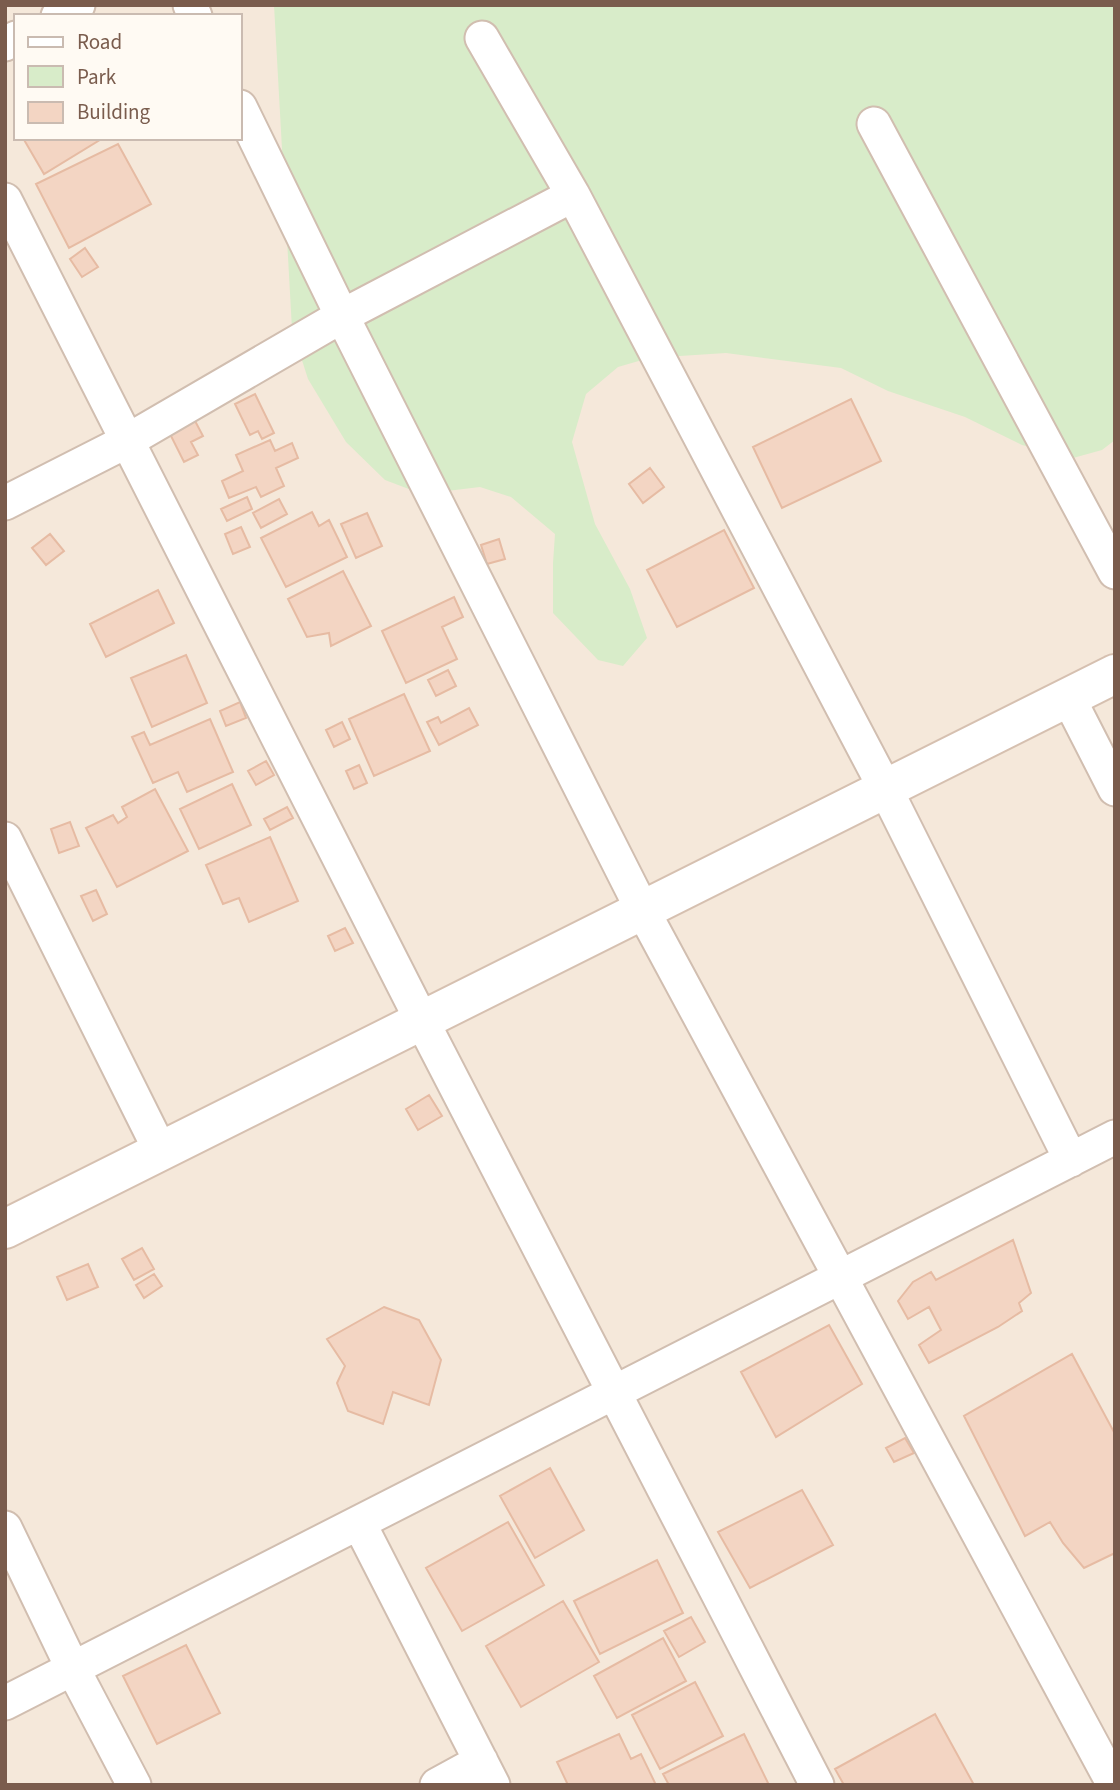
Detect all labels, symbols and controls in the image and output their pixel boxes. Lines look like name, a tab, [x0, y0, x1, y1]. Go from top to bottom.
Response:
legend	[14, 14, 242, 140]
text: Road	[77, 27, 122, 57]
text: Park	[77, 62, 117, 92]
text: Building	[77, 97, 151, 127]

